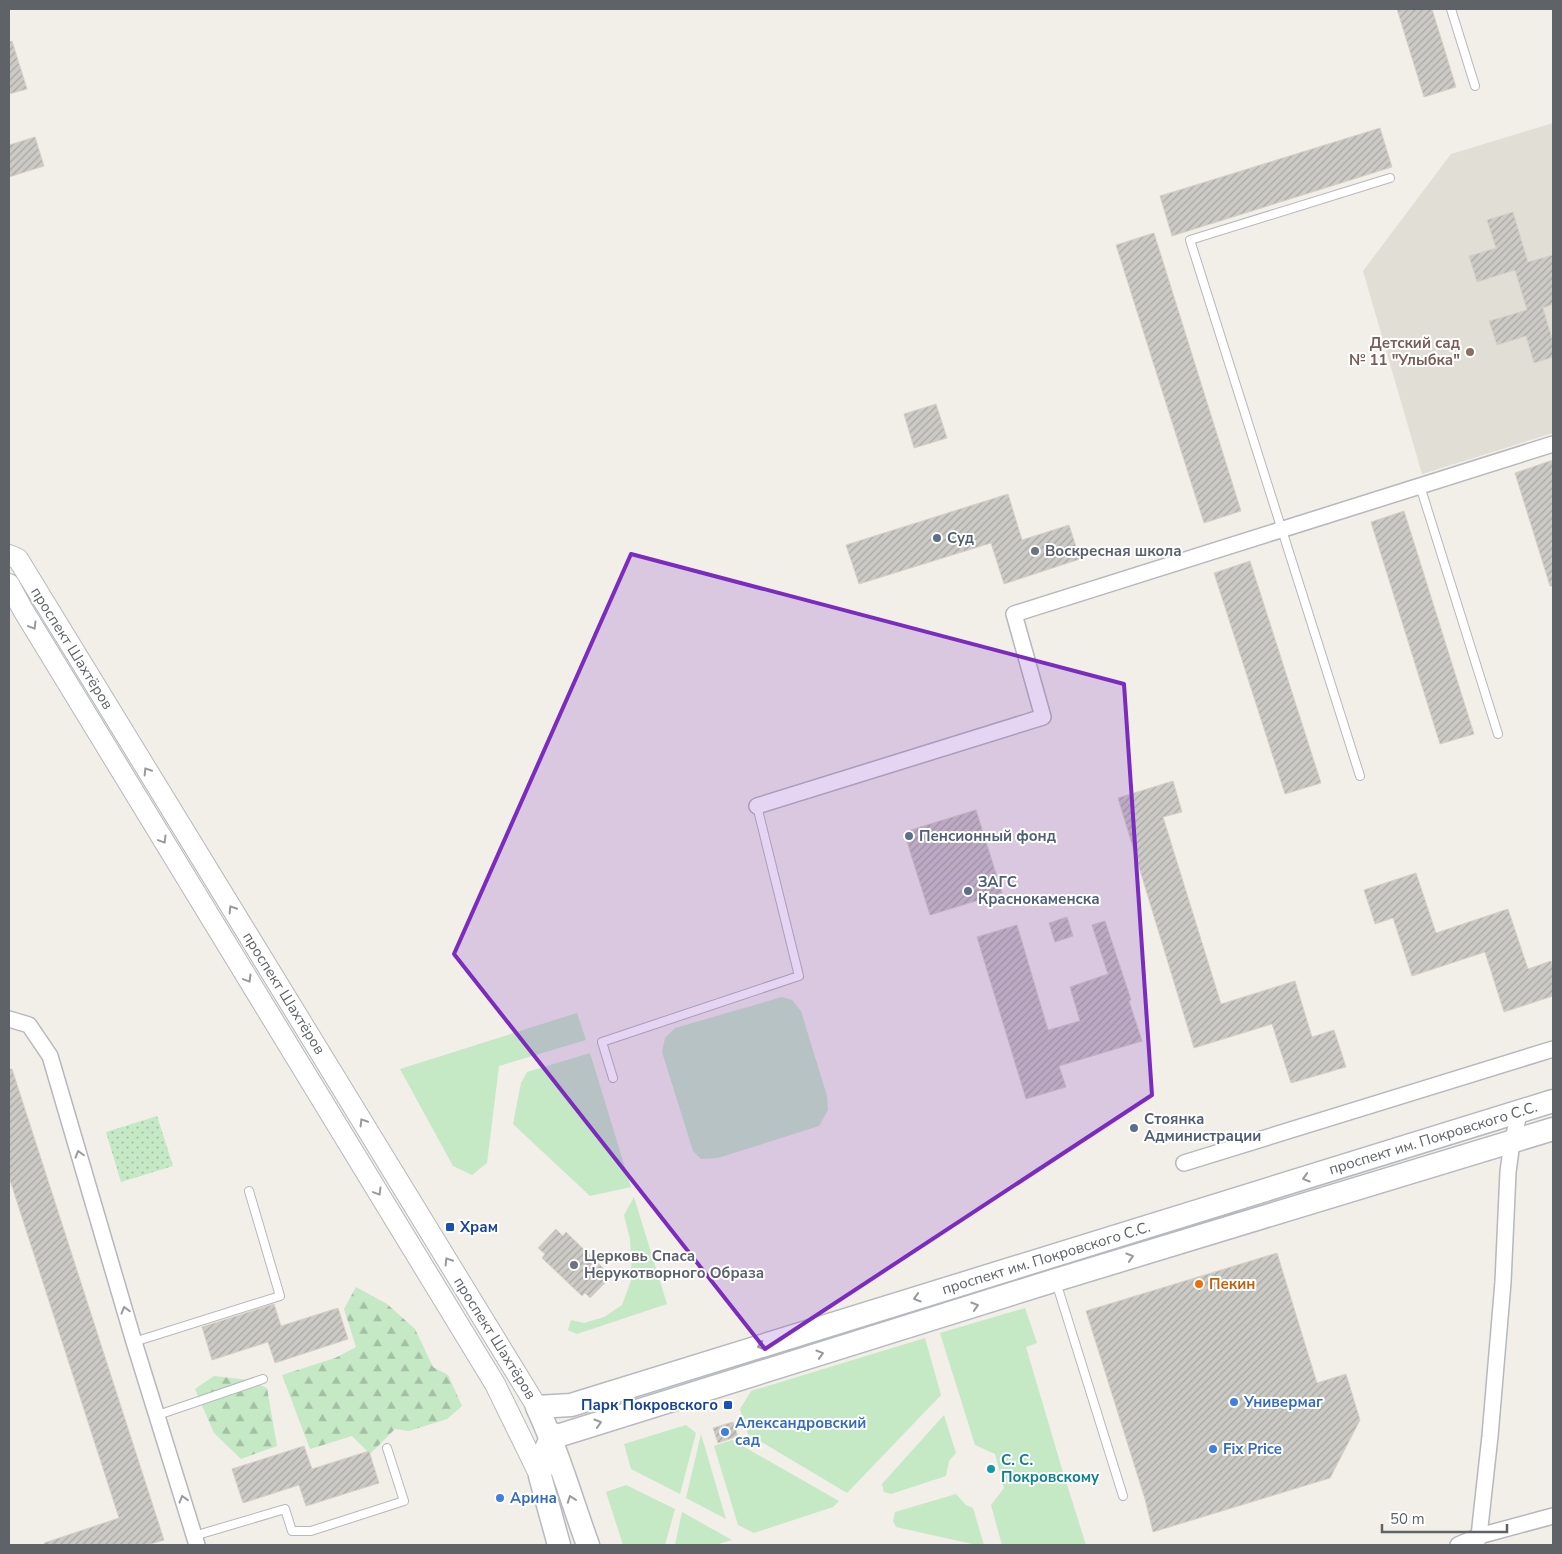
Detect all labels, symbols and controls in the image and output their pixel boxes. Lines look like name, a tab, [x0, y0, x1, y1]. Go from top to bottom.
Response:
place label: Детский сад № 11 "Улыбка"	[1349, 333, 1460, 370]
marker: Детский сад № 11 "Улыбка"	[1464, 346, 1476, 358]
place label: Суд	[947, 528, 974, 548]
marker: Суд	[931, 532, 943, 544]
place label: Воскресная школа	[1045, 541, 1182, 561]
marker: Воскресная школа	[1029, 545, 1041, 557]
street label: проспект Шахтёров	[26, 583, 118, 713]
one-way arrow	[26, 621, 36, 630]
one-way arrow	[144, 767, 154, 776]
place label: Пенсионный фонд	[919, 826, 1056, 846]
marker: Пенсионный фонд	[903, 830, 915, 842]
one-way arrow	[157, 834, 166, 843]
place label: ЗАГС Краснокаменска	[978, 872, 1100, 909]
marker: ЗАГС Краснокаменска	[962, 885, 974, 897]
one-way arrow	[229, 905, 239, 914]
street label: проспект Шахтёров	[238, 928, 330, 1058]
one-way arrow	[241, 973, 251, 982]
street label: проспект им. Покровского С.С.	[1326, 1097, 1540, 1179]
place label: Стоянка Администрации	[1144, 1109, 1261, 1146]
one-way arrow	[359, 1119, 369, 1128]
marker: Стоянка Администрации	[1128, 1122, 1140, 1134]
one-way arrow	[75, 1150, 85, 1159]
one-way arrow	[1302, 1172, 1311, 1182]
one-way arrow	[371, 1187, 381, 1196]
place label: Храм	[459, 1217, 498, 1237]
street label: проспект им. Покровского С.С.	[939, 1217, 1153, 1299]
marker: Храм	[444, 1221, 456, 1233]
place label: Церковь Спаса Нерукотворного Образа	[584, 1246, 764, 1283]
one-way arrow	[1126, 1253, 1134, 1263]
one-way arrow	[444, 1257, 454, 1266]
marker: Церковь Спаса Нерукотворного Образа	[568, 1259, 580, 1271]
street label: проспект Шахтёров	[449, 1273, 541, 1403]
place label: Пекин	[1209, 1274, 1255, 1294]
marker: Пекин	[1193, 1278, 1205, 1290]
one-way arrow	[913, 1293, 921, 1303]
one-way arrow	[970, 1301, 979, 1311]
one-way arrow	[120, 1305, 131, 1314]
one-way arrow	[758, 1341, 766, 1351]
one-way arrow	[815, 1350, 824, 1360]
place label: Универмаг	[1243, 1392, 1323, 1412]
place label: Парк Покровского	[581, 1395, 718, 1415]
marker: Универмаг	[1228, 1396, 1240, 1408]
marker: Парк Покровского	[722, 1399, 734, 1411]
place label: Александровский сад	[735, 1413, 866, 1450]
one-way arrow	[593, 1419, 602, 1429]
marker: Александровский сад	[719, 1426, 731, 1438]
place label: Fix Price	[1223, 1439, 1282, 1459]
marker: Fix Price	[1207, 1443, 1219, 1455]
place label: С. С. Покровскому	[1001, 1450, 1100, 1487]
marker: С. С. Покровскому	[985, 1463, 997, 1475]
place label: Арина	[510, 1488, 557, 1508]
marker: Арина	[494, 1492, 506, 1504]
one-way arrow	[178, 1495, 188, 1503]
one-way arrow	[567, 1496, 577, 1504]
scale bar	[1382, 1502, 1507, 1534]
text: 50 m	[1390, 1509, 1425, 1529]

